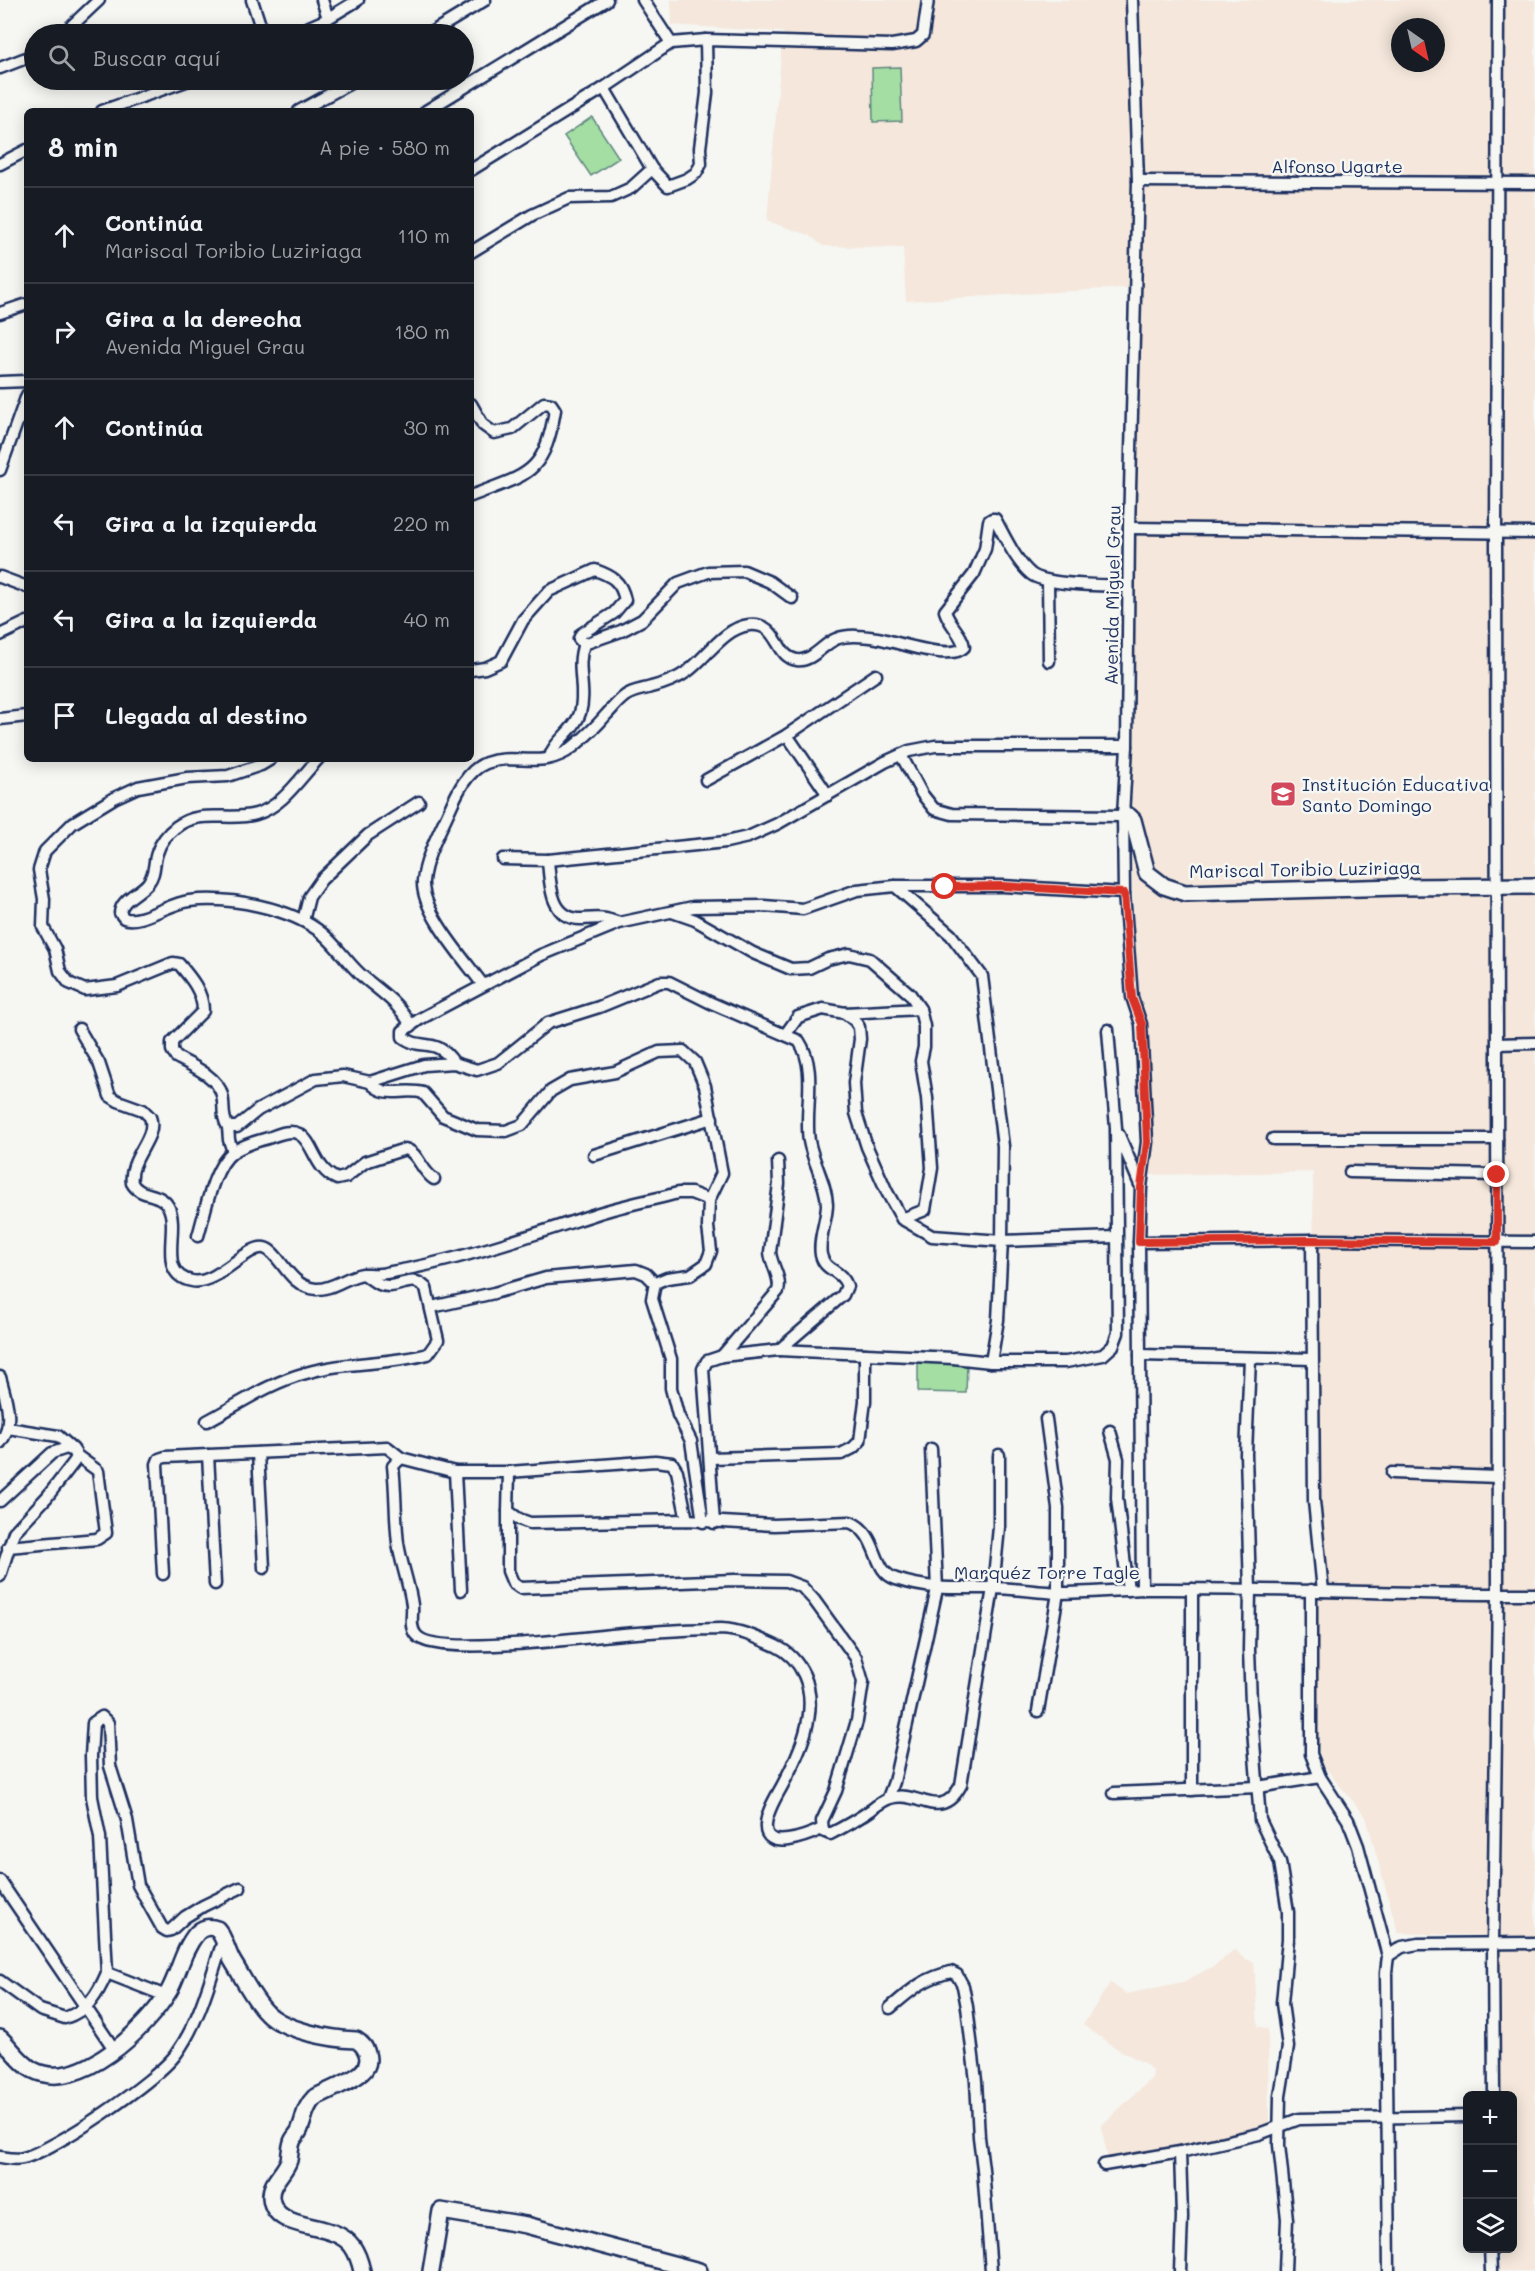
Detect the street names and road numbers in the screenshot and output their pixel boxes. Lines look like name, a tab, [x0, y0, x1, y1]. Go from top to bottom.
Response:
street label: Alfonso Ugarte	[1271, 154, 1403, 178]
street label: Avenida Miguel Grau	[1098, 505, 1126, 685]
street label: Mariscal Toribio Luziriaga	[1189, 855, 1421, 883]
street label: Marquéz Torre Tagle	[954, 1560, 1140, 1584]

